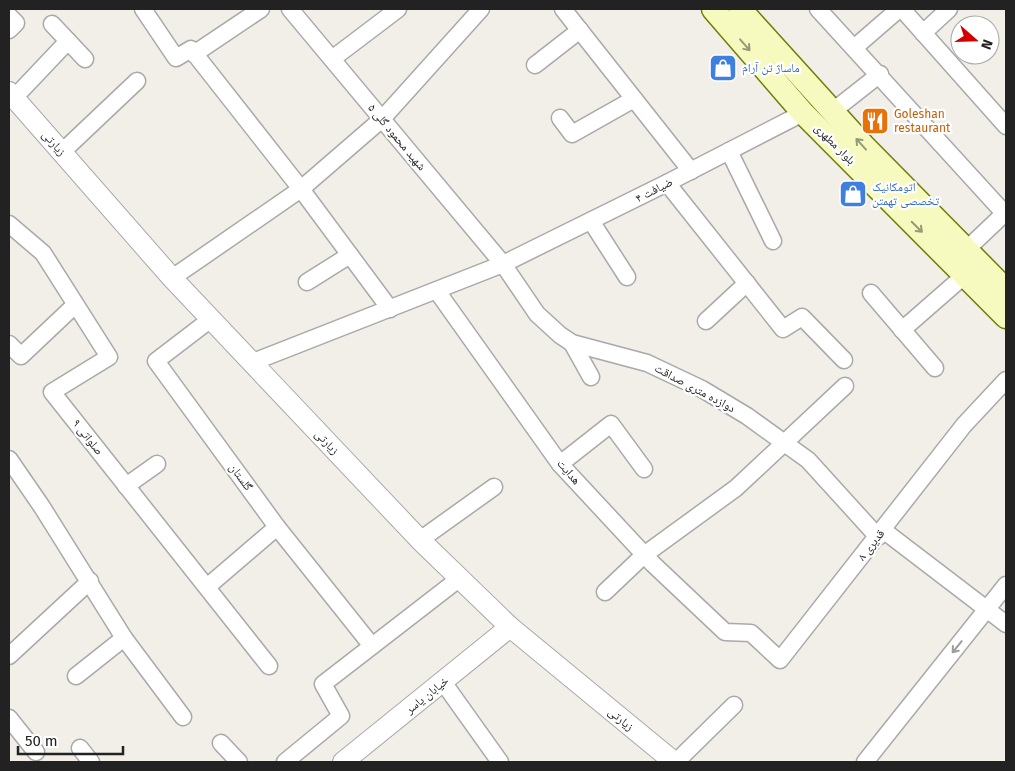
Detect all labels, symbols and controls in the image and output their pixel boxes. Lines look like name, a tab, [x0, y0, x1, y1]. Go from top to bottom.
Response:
north arrow	[950, 15, 1000, 65]
text: N	[977, 37, 996, 52]
one-way arrow	[739, 39, 750, 52]
shop icon: ماساژ تن آرام	[708, 53, 738, 83]
place label: ماساژ تن آرام	[742, 61, 800, 76]
street label: شهید محمود گلی ۵	[365, 101, 429, 173]
restaurant icon: Goleshan restaurant	[860, 106, 890, 136]
place label: Goleshan restaurant	[894, 107, 951, 135]
street label: بلوار مطهری	[811, 121, 858, 168]
street label: زیارتی	[39, 128, 69, 159]
one-way arrow	[856, 137, 867, 150]
street label: ضیافت ۴	[633, 175, 675, 206]
shop icon: اتومکانیک تخصصی تهمتن	[838, 179, 868, 209]
place label: اتومکانیک تخصصی تهمتن	[872, 180, 940, 208]
one-way arrow	[910, 221, 923, 233]
street label: دوازده متری صداقت	[652, 361, 738, 415]
street label: صلواتی ۹	[70, 416, 106, 458]
street label: زیارتی	[312, 427, 342, 458]
street label: هدایت	[554, 457, 584, 488]
street label: گلستان	[226, 461, 256, 493]
street label: قدیری ۸	[854, 527, 888, 563]
one-way arrow	[952, 640, 963, 653]
street label: خیابان یاسر	[402, 673, 452, 718]
street label: زیارتی	[605, 704, 637, 734]
scale bar	[18, 724, 122, 756]
text: 50 m	[25, 732, 58, 750]

